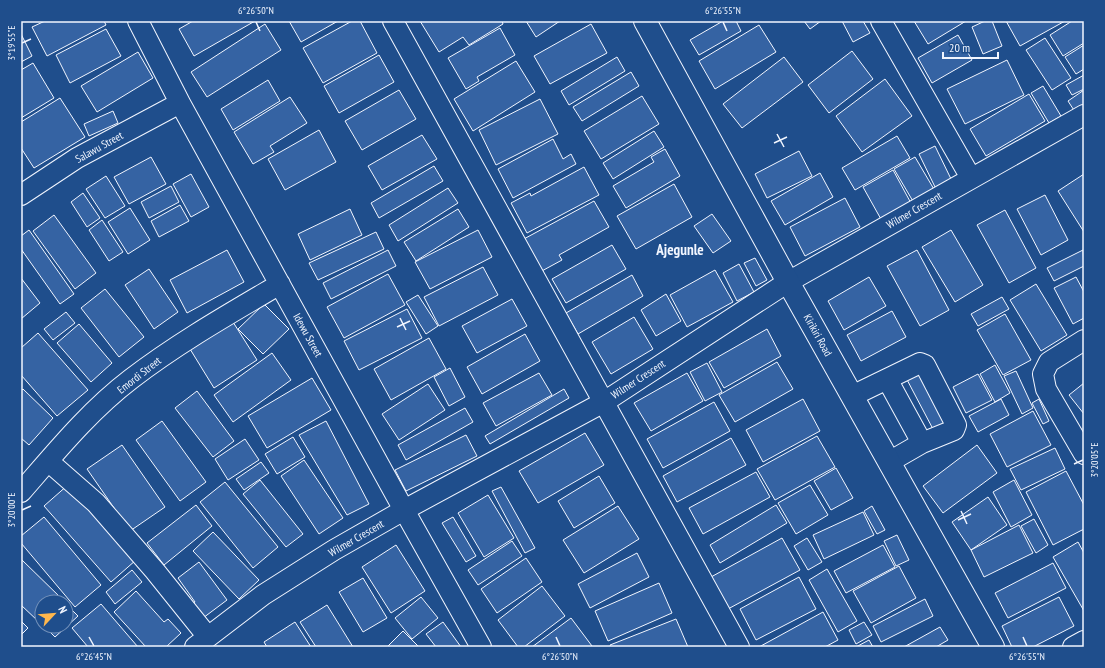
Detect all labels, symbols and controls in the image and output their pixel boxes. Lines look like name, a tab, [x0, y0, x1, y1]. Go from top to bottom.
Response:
text: 6°26'50"N	[238, 4, 274, 17]
text: 6°26'55"N	[705, 4, 741, 17]
text: 3°19'55"E	[5, 26, 18, 60]
scale bar	[943, 34, 998, 60]
text: 20 m	[949, 40, 970, 55]
street label: Salawu Street	[73, 128, 125, 166]
street label: Wilmer Crescent	[884, 189, 944, 231]
district label: Ajegunle	[655, 240, 704, 259]
street label: Idewu Street	[290, 311, 326, 359]
street label: Kirikiri Road	[801, 311, 835, 359]
street label: Emordi Street	[114, 354, 164, 396]
street label: Wilmer Crescent	[608, 356, 668, 402]
text: 3°20'05"E	[1088, 443, 1101, 477]
text: 3°20'00"E	[5, 493, 18, 527]
street label: Wilmer Crescent	[326, 517, 386, 559]
north arrow	[34, 594, 74, 634]
text: N	[55, 604, 71, 615]
text: 6°26'45"N	[76, 650, 112, 663]
text: 6°26'50"N	[542, 650, 578, 663]
text: 6°26'55"N	[1009, 650, 1045, 663]

